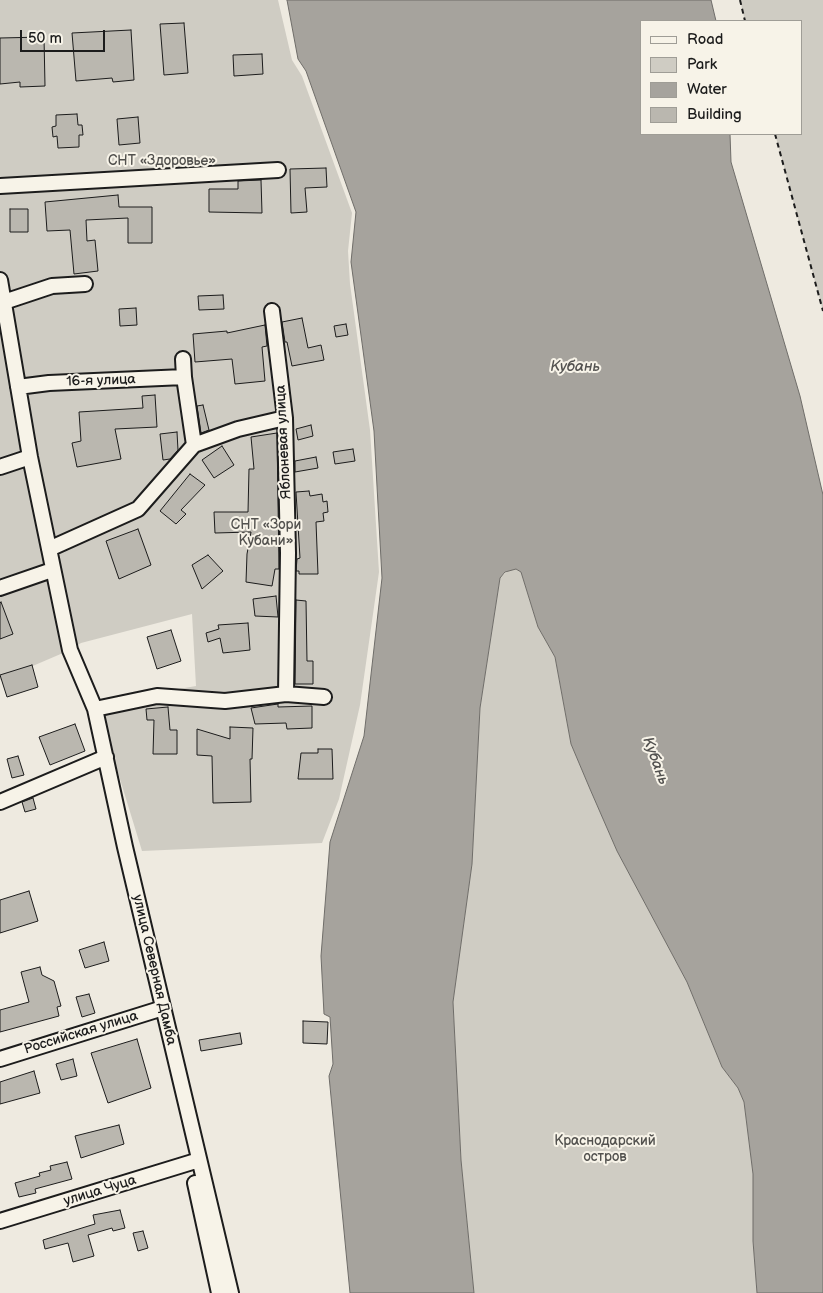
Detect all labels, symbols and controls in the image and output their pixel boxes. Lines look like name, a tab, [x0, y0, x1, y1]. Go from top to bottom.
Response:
scale bar	[22, 20, 108, 52]
legend	[640, 20, 803, 135]
text: 50 m	[28, 29, 62, 48]
text: Road	[687, 30, 723, 49]
text: Park	[687, 55, 717, 74]
text: Water	[687, 80, 727, 99]
text: Building	[687, 105, 742, 124]
park label: СНТ «Здоровье»	[108, 153, 216, 169]
water label: Кубань	[550, 358, 600, 376]
street label: 16-я улица	[66, 371, 136, 391]
street label: Яблоневая улица	[273, 384, 295, 500]
park label: СНТ «Зори Кубани»	[231, 517, 301, 550]
water label: Кубань	[638, 735, 672, 787]
street label: улица Северная Дамба	[129, 893, 179, 1047]
street label: Российская улица	[22, 1008, 140, 1058]
park label: Краснодарский остров	[554, 1133, 656, 1166]
street label: улица Чуца	[62, 1172, 138, 1210]

